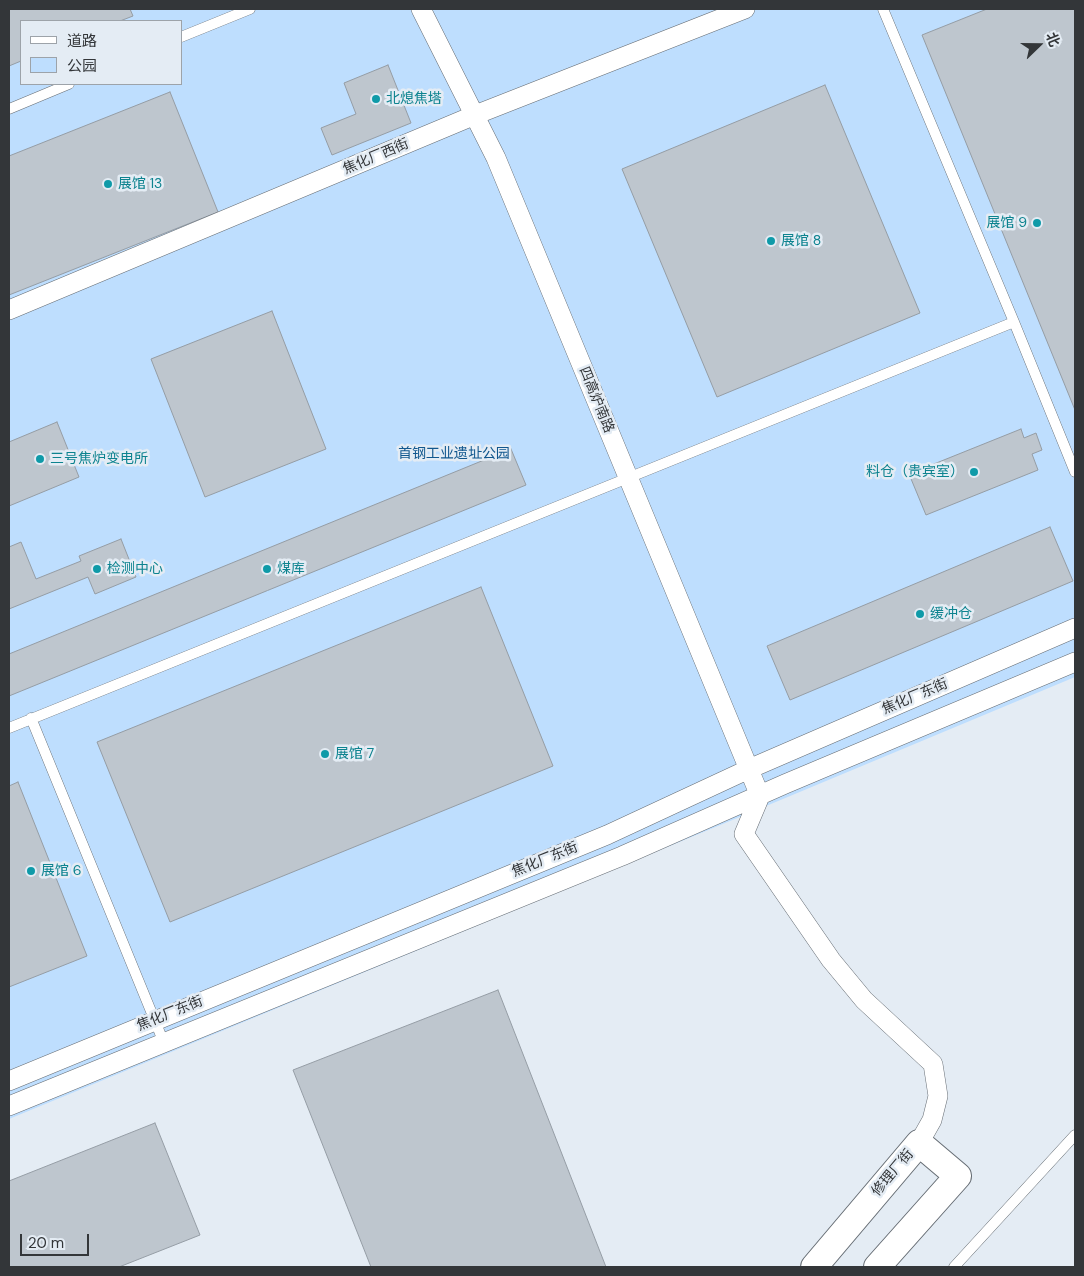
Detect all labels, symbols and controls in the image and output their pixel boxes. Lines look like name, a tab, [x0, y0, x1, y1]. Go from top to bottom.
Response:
legend	[20, 20, 182, 85]
north arrow	[1014, 20, 1064, 70]
text: 北	[1042, 30, 1064, 49]
text: 道路	[67, 31, 97, 51]
text: 公园	[67, 56, 97, 76]
place label: 北熄焦塔	[386, 91, 442, 107]
marker: 北熄焦塔	[370, 93, 382, 105]
street label: 焦化厂西街	[341, 136, 411, 178]
place label: 展馆 13	[118, 176, 162, 192]
marker: 展馆 13	[102, 178, 114, 190]
place label: 展馆 9	[986, 215, 1027, 231]
marker: 展馆 9	[1031, 217, 1043, 229]
place label: 展馆 8	[781, 233, 821, 249]
marker: 展馆 8	[765, 235, 777, 247]
street label: 四高炉南路	[575, 364, 617, 436]
park label: 首钢工业遗址公园	[398, 446, 510, 462]
place label: 三号焦炉变电所	[50, 451, 148, 467]
marker: 三号焦炉变电所	[34, 453, 46, 465]
place label: 料仓（贵宾室）	[866, 464, 964, 480]
marker: 料仓（贵宾室）	[968, 466, 980, 478]
place label: 检测中心	[107, 561, 163, 577]
place label: 煤库	[277, 561, 305, 577]
marker: 检测中心	[91, 563, 103, 575]
marker: 煤库	[261, 563, 273, 575]
place label: 缓冲仓	[930, 606, 972, 622]
marker: 缓冲仓	[914, 608, 926, 620]
street label: 焦化厂东街	[880, 676, 950, 718]
place label: 展馆 7	[335, 746, 374, 762]
marker: 展馆 7	[319, 748, 331, 760]
street label: 焦化厂东街	[509, 839, 581, 881]
place label: 展馆 6	[41, 863, 82, 879]
marker: 展馆 6	[25, 865, 37, 877]
street label: 焦化厂东街	[134, 993, 206, 1035]
street label: 修理厂街	[869, 1146, 917, 1200]
scale bar	[22, 1224, 91, 1256]
text: 20 m	[28, 1233, 64, 1253]

